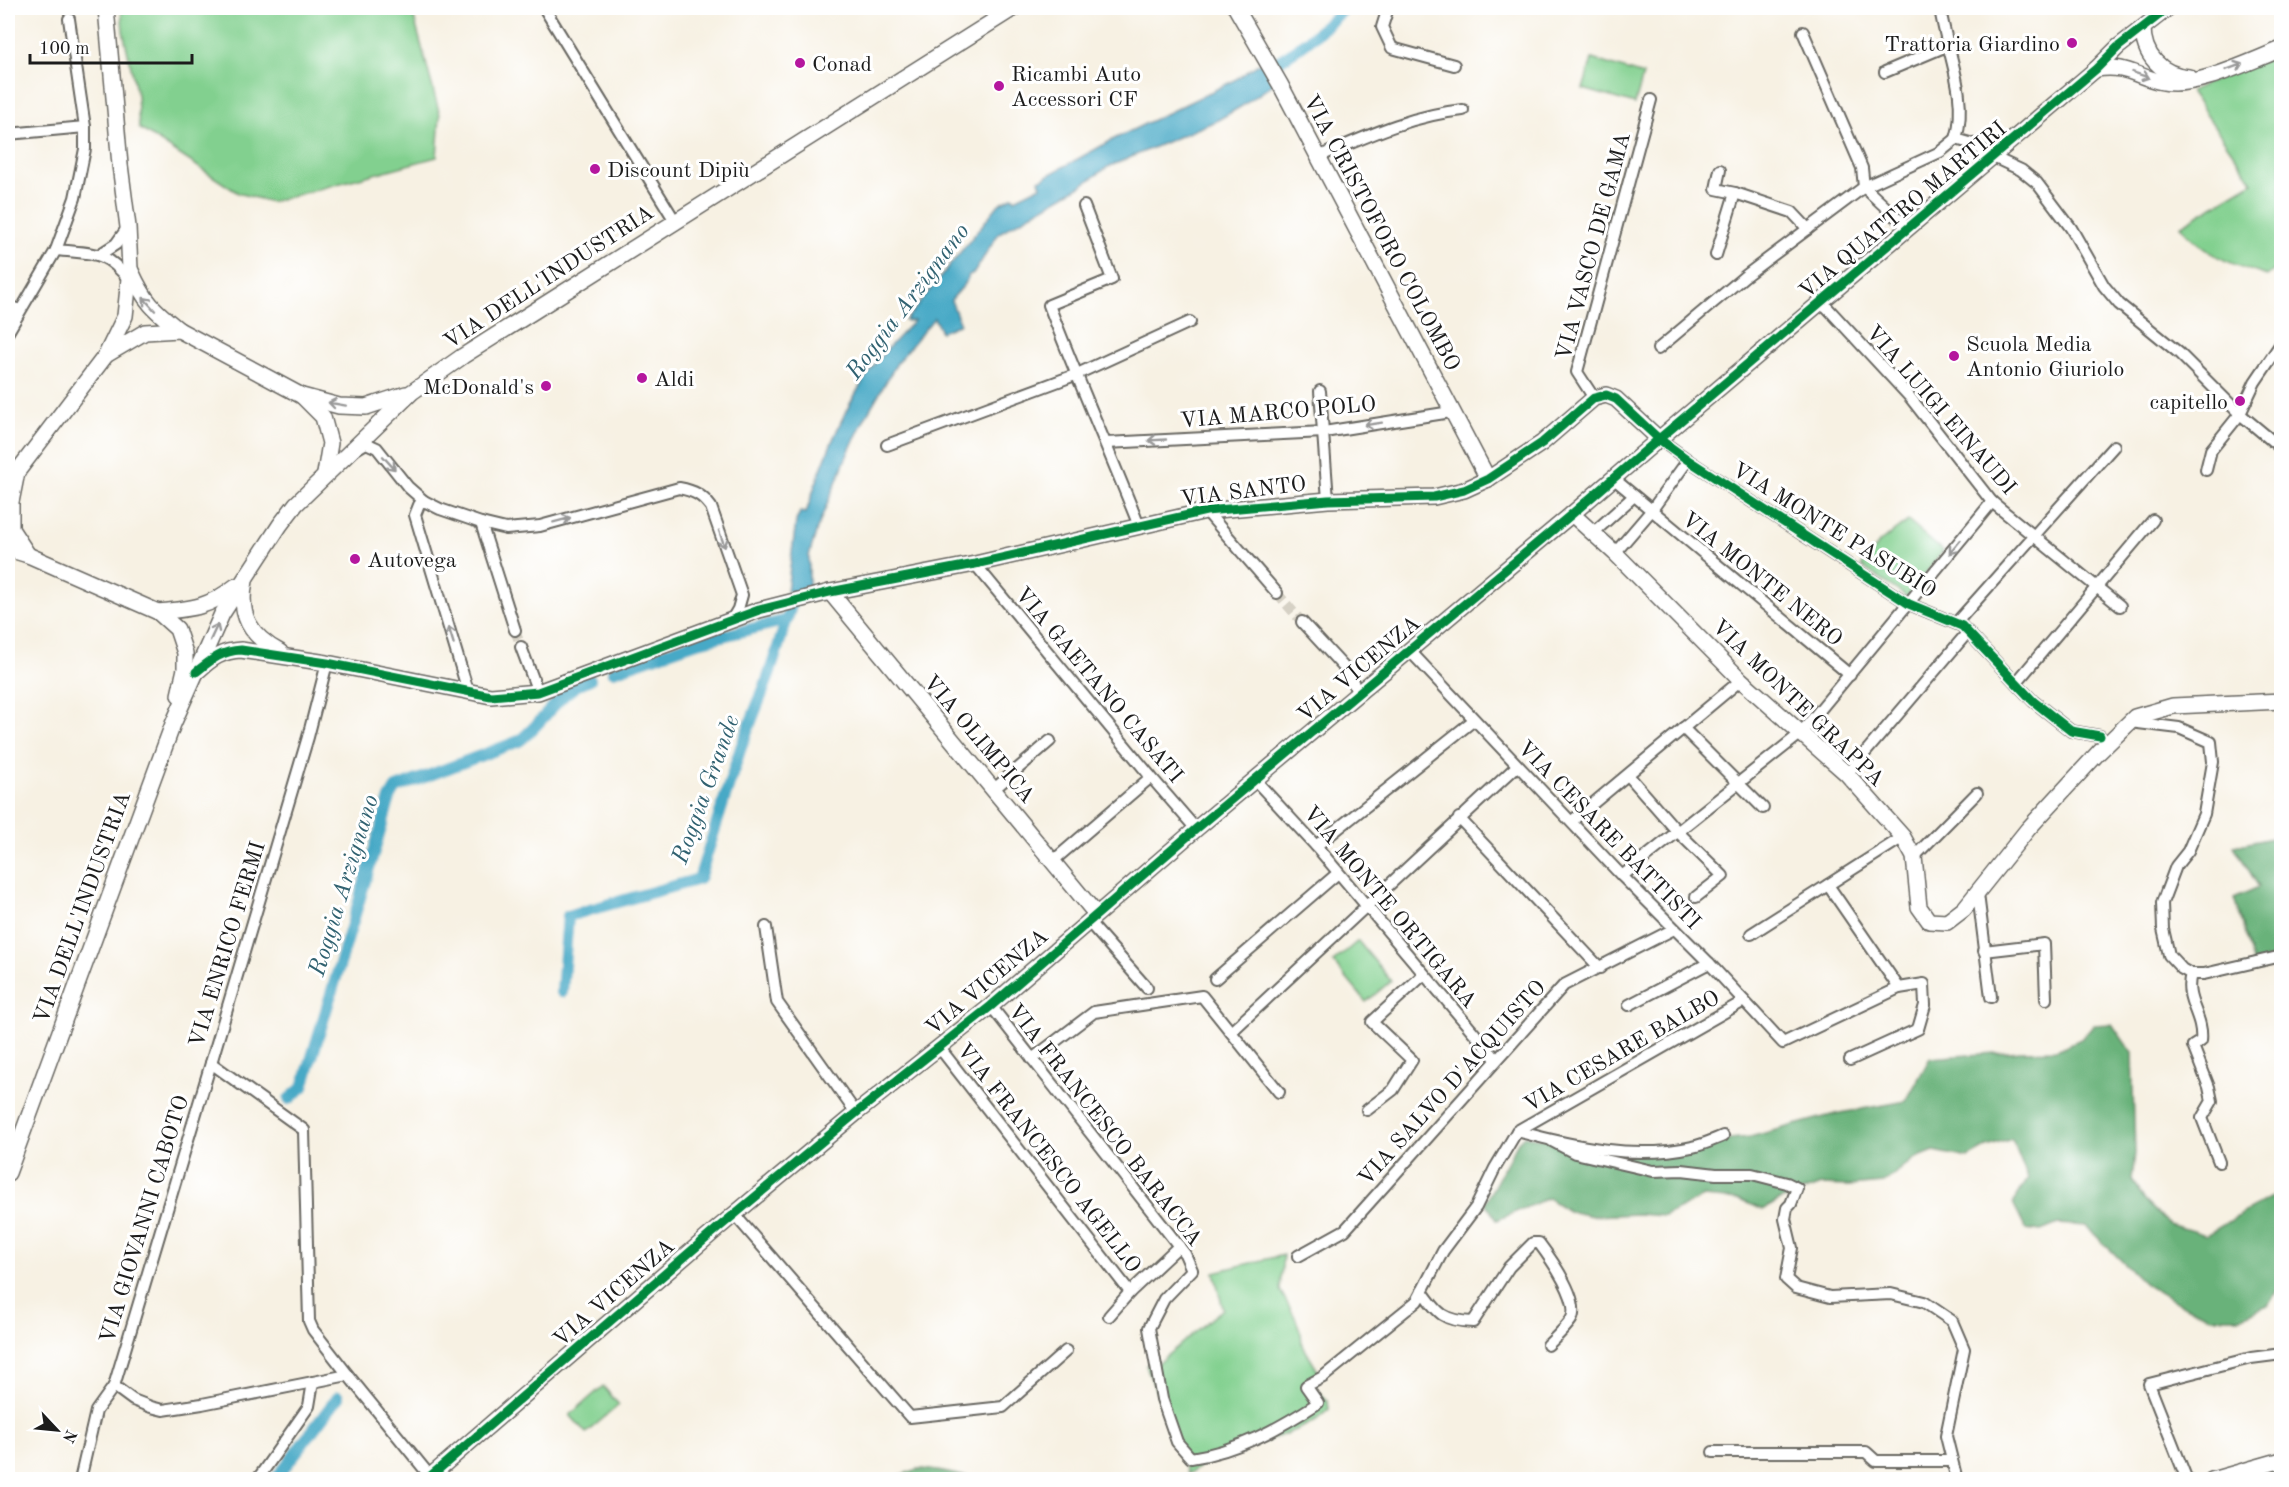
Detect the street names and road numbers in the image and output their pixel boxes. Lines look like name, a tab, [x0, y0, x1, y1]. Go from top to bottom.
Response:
street label: VIA CRISTOFORO COLOMBO	[1299, 91, 1464, 375]
street label: VIA QUATTRO MARTIRI	[1796, 118, 2011, 303]
street label: VIA VASCO DE GAMA	[1553, 130, 1635, 363]
street label: VIA DELL'INDUSTRIA	[440, 202, 658, 354]
street label: VIA LUIGI EINAUDI	[1861, 321, 2020, 499]
street label: VIA MARCO POLO	[1179, 393, 1377, 433]
street label: VIA MONTE PASUBIO	[1728, 459, 1940, 603]
street label: VIA SANTO	[1179, 473, 1307, 511]
street label: VIA MONTE NERO	[1677, 508, 1846, 651]
street label: VIA GAETANO CASATI	[1010, 583, 1187, 787]
street label: VIA VICENZA	[1294, 612, 1425, 727]
street label: VIA MONTE GRAPPA	[1707, 616, 1888, 791]
street label: VIA OLIMPICA	[919, 671, 1038, 808]
street label: VIA CESARE BATTISTI	[1513, 737, 1704, 934]
street label: VIA DELL'INDUSTRIA	[31, 789, 135, 1027]
street label: VIA MONTE ORTIGARA	[1299, 802, 1480, 1013]
street label: VIA ENRICO FERMI	[186, 839, 270, 1050]
street label: VIA VICENZA	[922, 925, 1053, 1040]
street label: VIA SALVO D'ACQUISTO	[1355, 976, 1550, 1190]
street label: VIA CESARE BALBO	[1520, 987, 1724, 1117]
street label: VIA FRANCESCO BARACCA	[1003, 1000, 1206, 1251]
street label: VIA FRANCESCO AGELLO	[952, 1039, 1145, 1277]
street label: VIA GIOVANNI CABOTO	[97, 1093, 193, 1346]
street label: VIA VICENZA	[550, 1235, 679, 1352]

